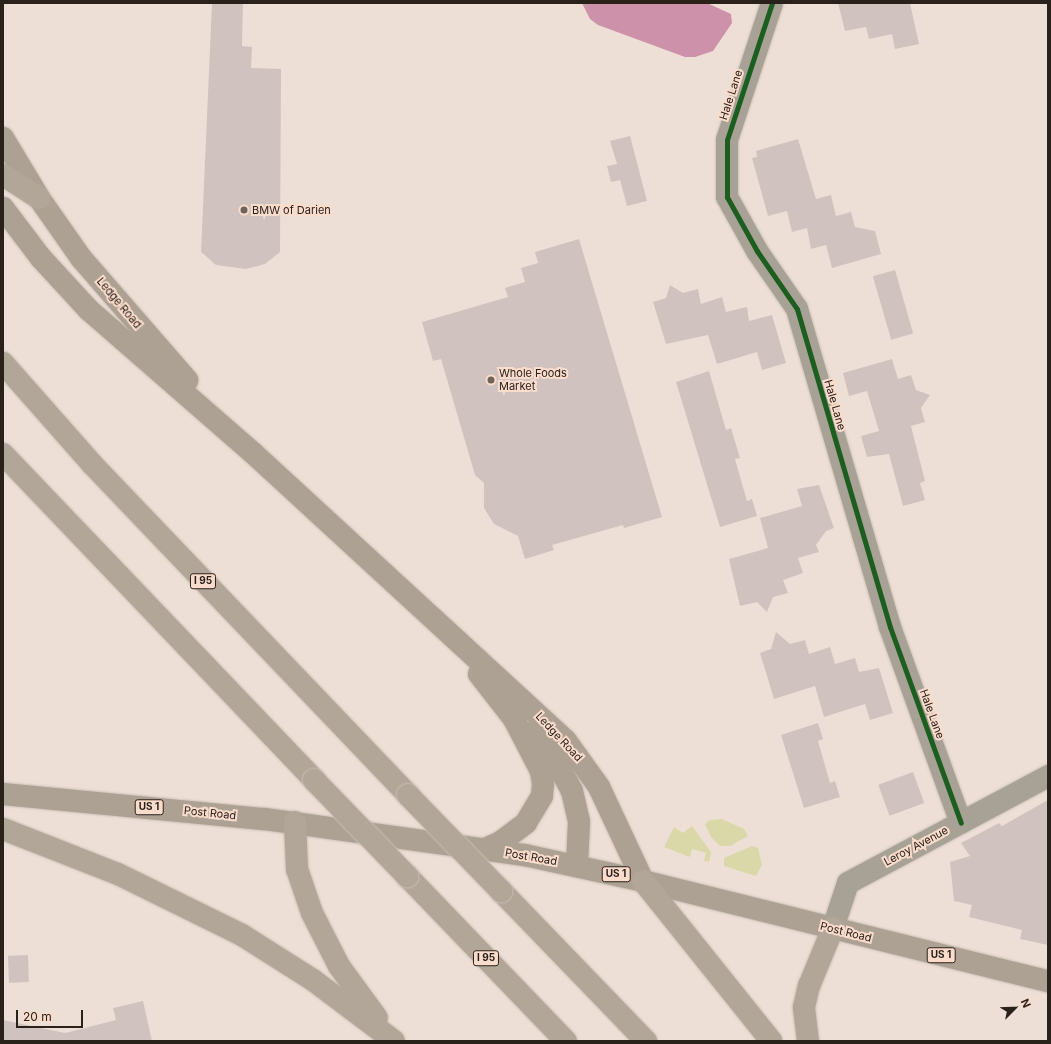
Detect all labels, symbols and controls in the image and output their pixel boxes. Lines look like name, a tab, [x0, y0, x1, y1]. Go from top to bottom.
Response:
street label: Hale Lane	[717, 68, 745, 122]
place label: BMW of Darien	[252, 203, 331, 217]
marker: BMW of Darien	[239, 205, 249, 215]
street label: Ledge Road	[94, 275, 144, 331]
place label: Whole Foods Market	[499, 367, 567, 393]
marker: Whole Foods Market	[486, 375, 496, 385]
street label: Hale Lane	[822, 378, 848, 432]
road number: I 95	[189, 573, 217, 589]
street label: Hale Lane	[917, 687, 947, 741]
street label: Ledge Road	[533, 710, 585, 764]
road number: US 1	[134, 799, 164, 815]
street label: Post Road	[183, 804, 237, 822]
street label: Leroy Avenue	[882, 824, 950, 868]
street label: Post Road	[504, 846, 558, 868]
road number: US 1	[601, 866, 631, 882]
street label: Post Road	[819, 919, 873, 945]
road number: US 1	[926, 947, 956, 963]
road number: I 95	[472, 950, 500, 966]
north arrow	[995, 988, 1035, 1028]
text: N	[1018, 996, 1034, 1010]
scale bar	[18, 1002, 85, 1028]
text: 20 m	[23, 1009, 52, 1024]

